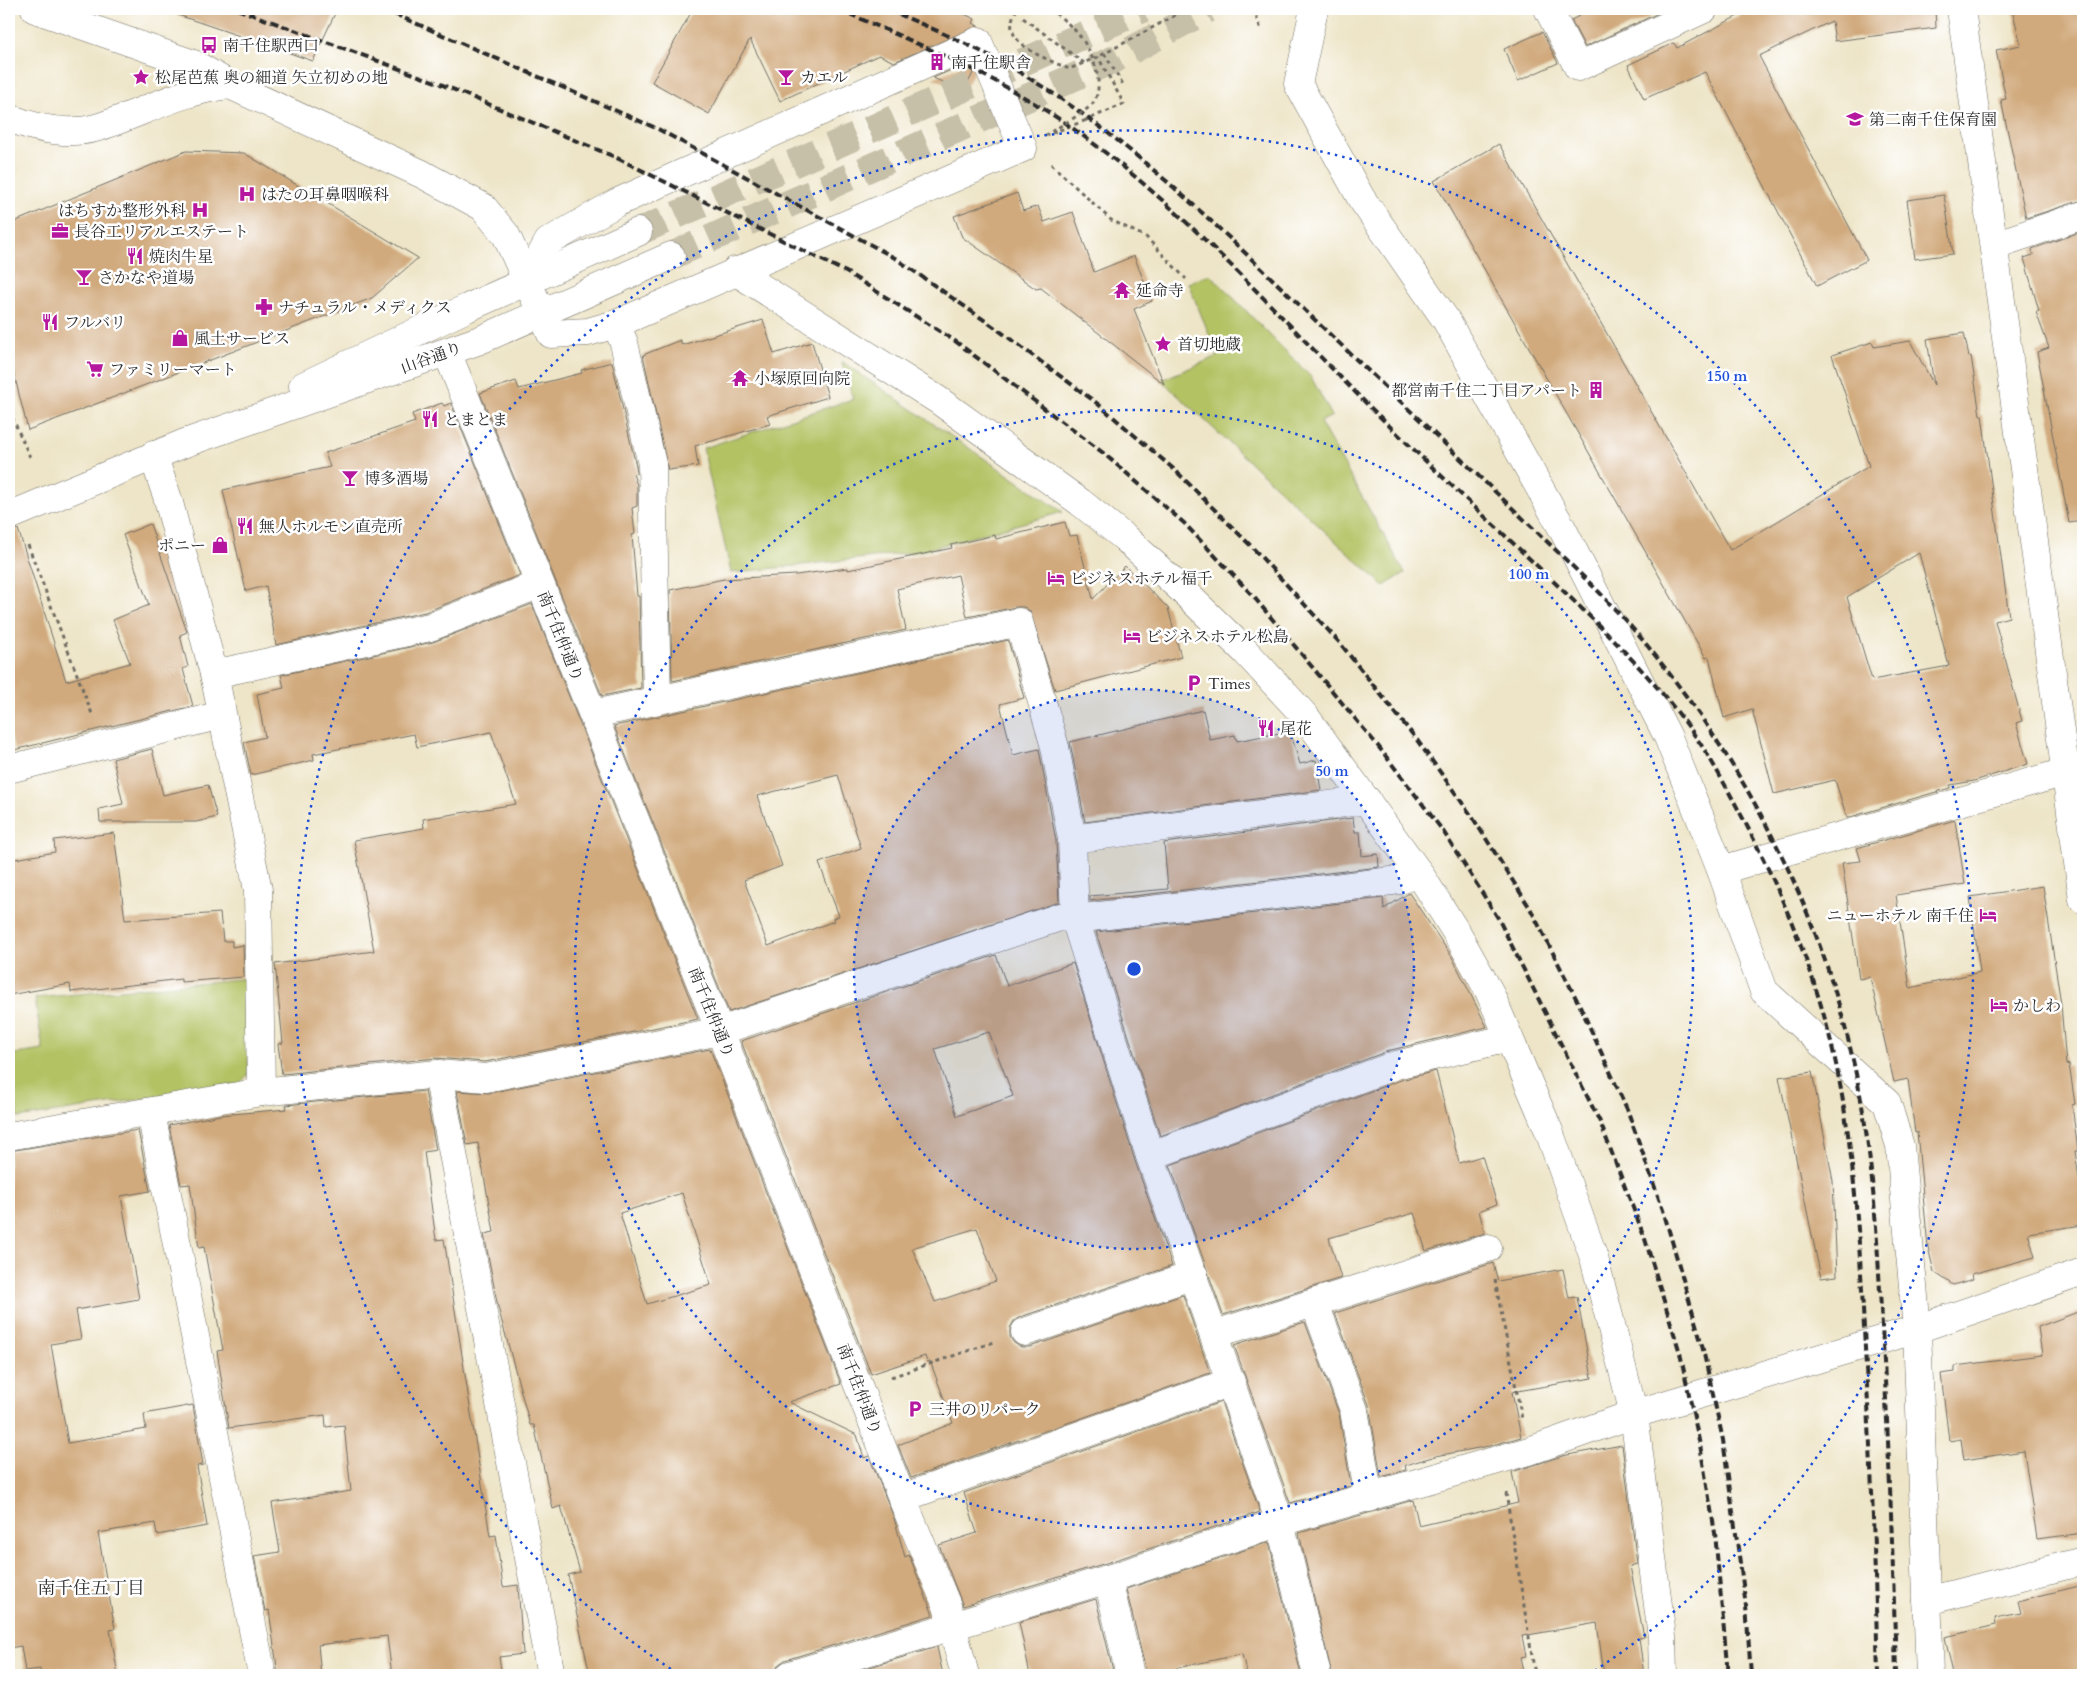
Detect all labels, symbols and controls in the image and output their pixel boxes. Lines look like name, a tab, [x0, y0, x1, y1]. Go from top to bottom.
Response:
bus stop icon: 南千住駅西口	[199, 35, 219, 55]
place label: 南千住駅西口	[223, 35, 319, 57]
building icon: 南千住駅舎	[927, 52, 947, 72]
place label: 南千住駅舎	[951, 52, 1031, 74]
place icon: 松尾芭蕉 奥の細道 矢立初めの地	[131, 67, 151, 87]
place label: 松尾芭蕉 奥の細道 矢立初めの地	[155, 67, 388, 89]
bar icon: カエル	[776, 67, 796, 87]
place label: カエル	[800, 67, 848, 89]
school or university icon: 第二南千住保育園	[1845, 109, 1865, 129]
place label: 第二南千住保育園	[1869, 109, 1997, 131]
hospital icon: はたの耳鼻咽喉科	[237, 184, 257, 204]
place label: はたの耳鼻咽喉科	[261, 184, 389, 206]
place label: はちすか整形外科	[58, 200, 186, 222]
hospital icon: はちすか整形外科	[190, 200, 210, 220]
office icon: 長谷工リアルエステート	[50, 221, 70, 241]
place label: 長谷工リアルエステート	[74, 221, 249, 243]
restaurant icon: 焼肉牛星	[125, 246, 145, 266]
place label: 焼肉牛星	[149, 246, 213, 268]
bar icon: さかなや道場	[74, 267, 94, 287]
place label: さかなや道場	[98, 267, 194, 289]
temple icon: 延命寺	[1112, 280, 1132, 300]
place label: 延命寺	[1136, 280, 1184, 302]
pharmacy icon: ナチュラル・メディクス	[254, 297, 274, 317]
place label: ナチュラル・メディクス	[278, 297, 452, 319]
restaurant icon: フルバリ	[40, 312, 60, 332]
place label: フルバリ	[64, 312, 126, 334]
shop icon: 風土サービス	[170, 328, 190, 348]
place label: 風土サービス	[194, 328, 290, 350]
place icon: 首切地蔵	[1153, 334, 1173, 354]
place label: 首切地蔵	[1177, 334, 1241, 356]
street label: 山谷通り	[398, 337, 465, 379]
supermarket icon: ファミリーマート	[85, 359, 105, 379]
place label: ファミリーマート	[109, 359, 237, 381]
text: 150 m	[1707, 366, 1748, 386]
temple icon: 小塚原回向院	[730, 368, 750, 388]
place label: 小塚原回向院	[754, 368, 850, 390]
place label: 都営南千住二丁目アパート	[1391, 380, 1582, 402]
building icon: 都営南千住二丁目アパート	[1586, 380, 1606, 400]
restaurant icon: とまとま	[420, 409, 440, 429]
place label: とまとま	[444, 409, 508, 431]
bar icon: 博多酒場	[340, 468, 360, 488]
place label: 博多酒場	[364, 468, 428, 490]
restaurant icon: 無人ホルモン直売所	[235, 516, 255, 536]
place label: 無人ホルモン直売所	[259, 516, 403, 538]
place label: ポニー	[158, 535, 206, 557]
shop icon: ポニー	[210, 535, 230, 555]
text: 100 m	[1509, 564, 1550, 584]
hotel icon: ビジネスホテル福千	[1046, 568, 1066, 588]
place label: ビジネスホテル福千	[1070, 568, 1213, 590]
street label: 南千住仲通り	[532, 588, 588, 685]
hotel icon: ビジネスホテル松島	[1122, 626, 1142, 646]
place label: ビジネスホテル松島	[1146, 626, 1289, 648]
parking icon: Times	[1184, 673, 1204, 693]
place label: Times	[1208, 673, 1250, 695]
restaurant icon: 尾花	[1256, 718, 1276, 738]
place label: 尾花	[1280, 718, 1312, 740]
text: 50 m	[1315, 761, 1349, 781]
place label: ニューホテル 南千住	[1827, 905, 1974, 927]
hotel icon: ニューホテル 南千住	[1978, 905, 1998, 925]
centre of rings	[1125, 960, 1143, 978]
street label: 南千住仲通り	[683, 964, 739, 1061]
hotel icon: かしわ	[1989, 995, 2009, 1015]
place label: かしわ	[2013, 995, 2061, 1017]
street label: 南千住仲通り	[832, 1341, 887, 1438]
parking icon: 三井のリパーク	[905, 1399, 925, 1419]
place label: 三井のリパーク	[929, 1399, 1041, 1421]
district label: 南千住五丁目	[37, 1576, 145, 1601]

